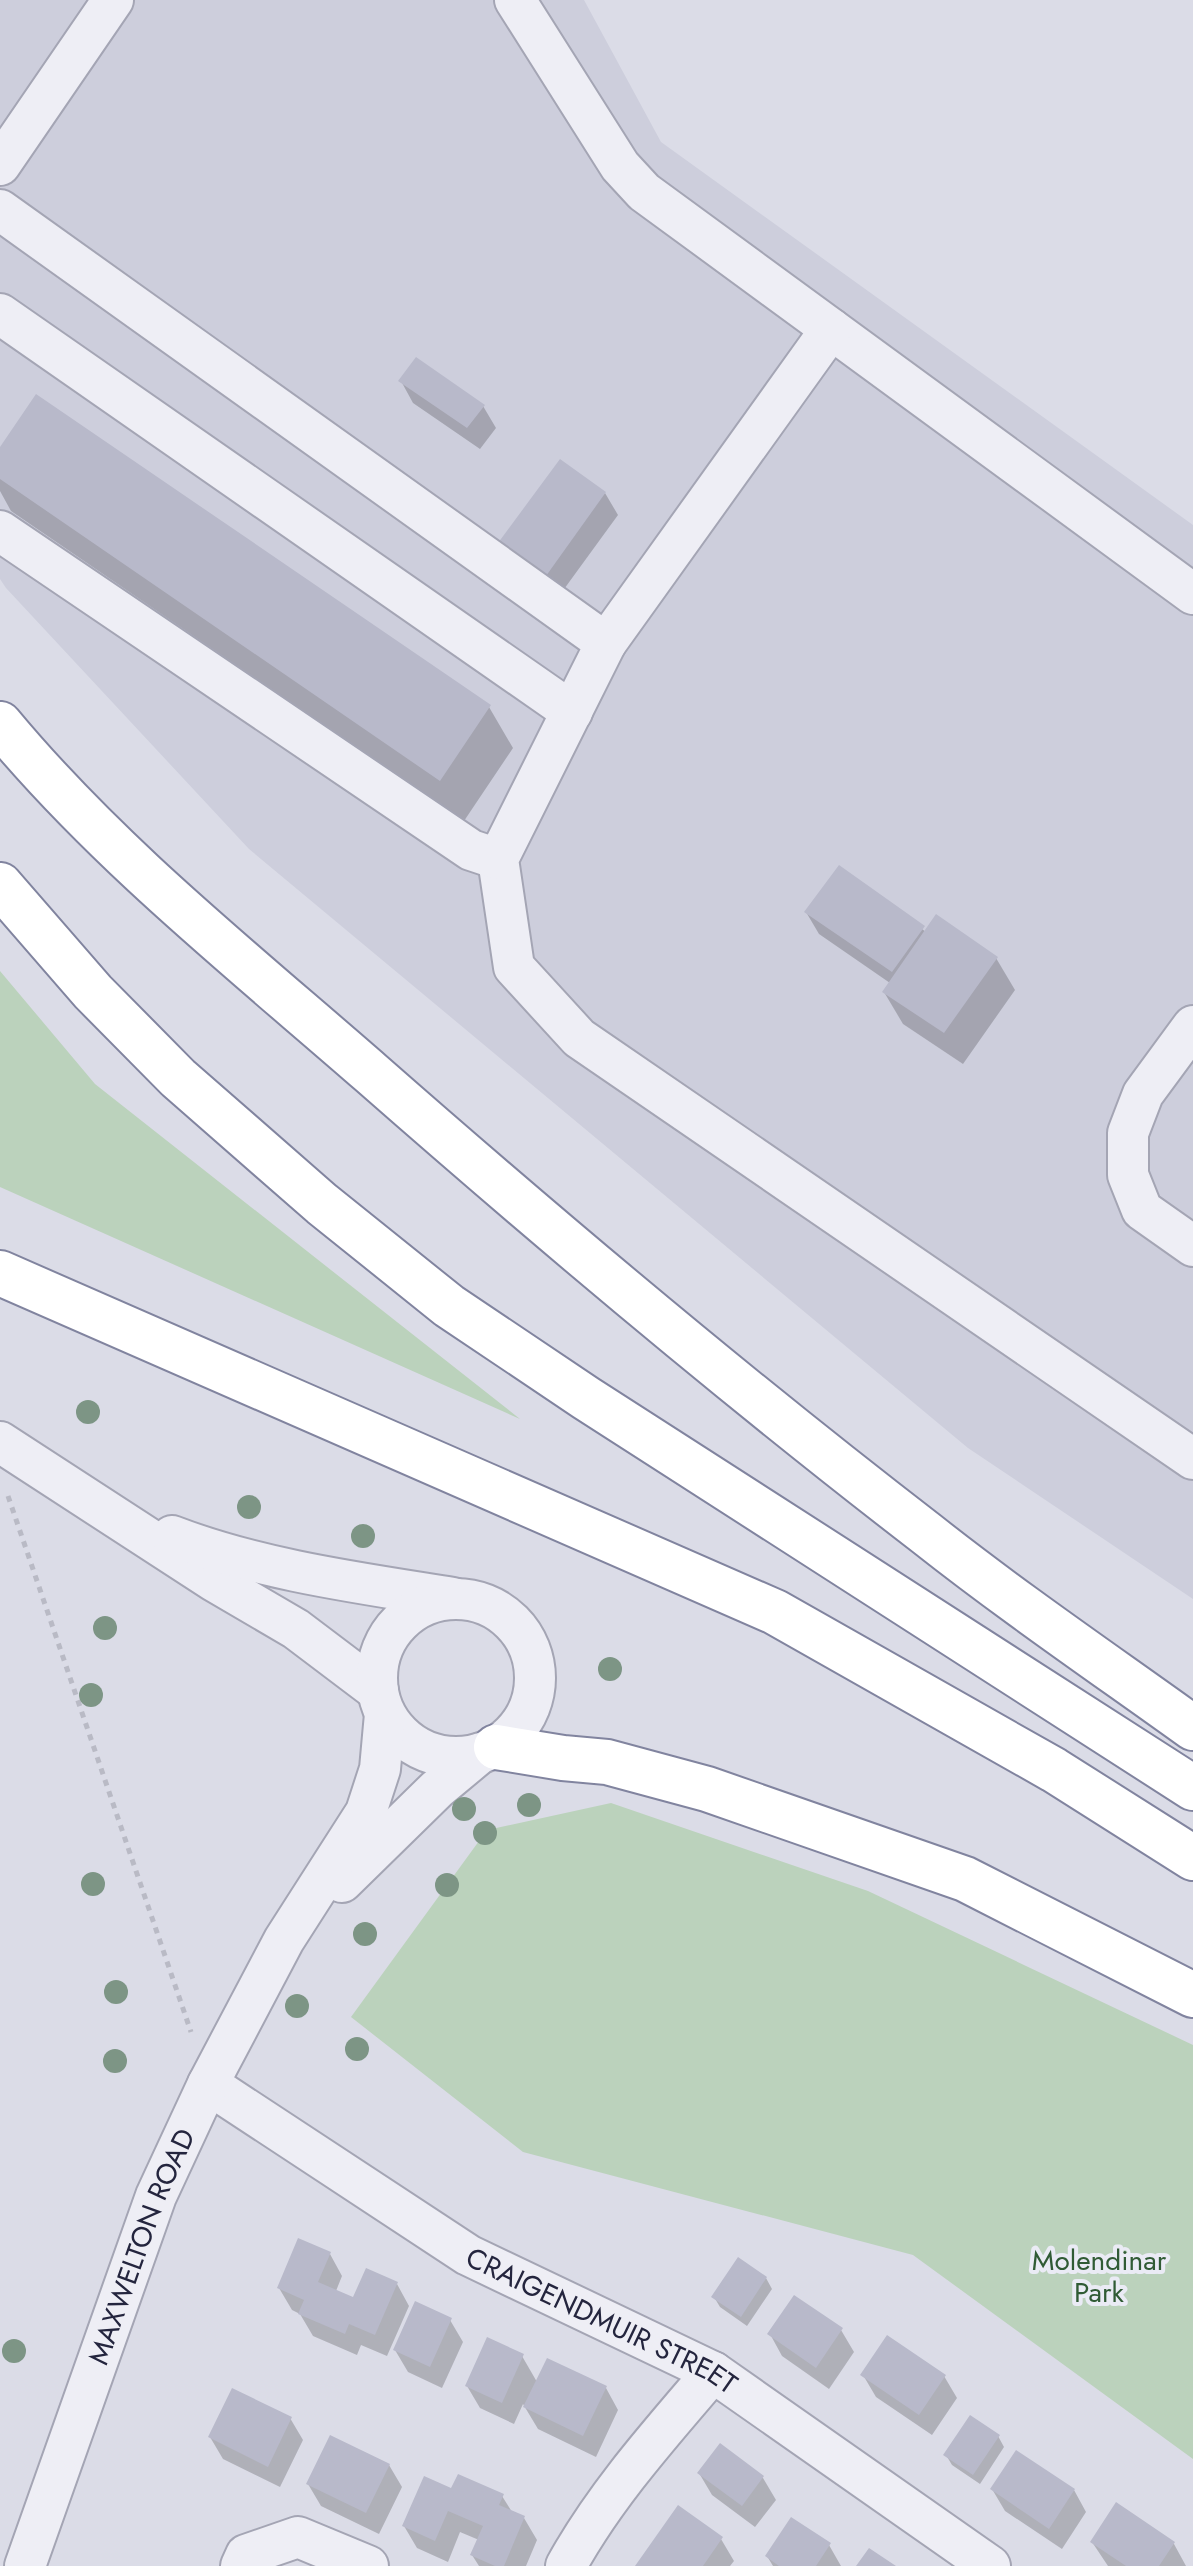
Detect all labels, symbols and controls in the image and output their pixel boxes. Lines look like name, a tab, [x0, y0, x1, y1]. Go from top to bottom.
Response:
street label: MAXWELTON ROAD	[77, 2122, 205, 2370]
street label: CRAIGENDMUIR STREET	[459, 2237, 746, 2404]
park label: Molendinar Park	[1032, 2240, 1167, 2313]

